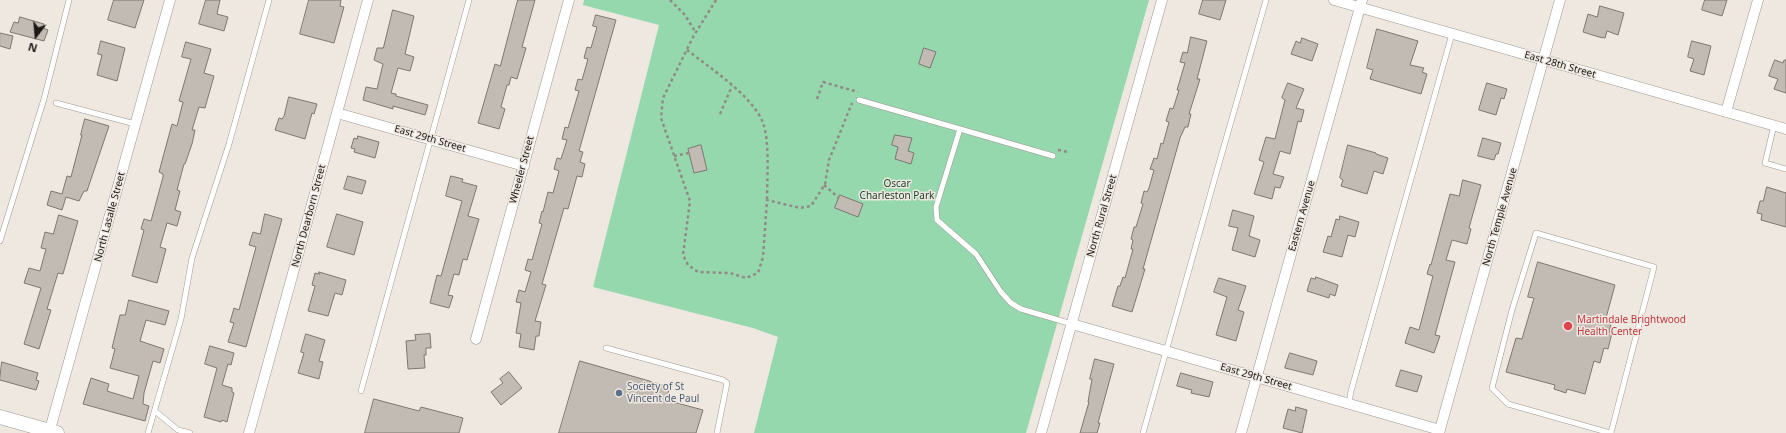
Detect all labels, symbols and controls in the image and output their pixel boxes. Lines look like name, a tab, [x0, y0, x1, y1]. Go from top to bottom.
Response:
north arrow	[16, 16, 56, 56]
text: N	[26, 40, 39, 56]
street label: East 28th Street	[1523, 49, 1597, 81]
street label: East 29th Street	[393, 123, 467, 155]
street label: Wheeler Street	[507, 135, 537, 205]
street label: North Dearborn Street	[290, 163, 328, 269]
street label: North Temple Avenue	[1480, 166, 1520, 268]
street label: North Lasalle Street	[92, 171, 128, 263]
street label: North Rural Street	[1084, 173, 1120, 259]
park label: Oscar Charleston Park	[860, 178, 934, 202]
street label: Eastern Avenue	[1286, 179, 1318, 253]
place label: Martindale Brightwood Health Center	[1577, 314, 1686, 338]
marker: Martindale Brightwood Health Center	[1562, 320, 1574, 332]
street label: East 29th Street	[1219, 361, 1293, 393]
place label: Society of St Vincent de Paul	[627, 381, 699, 404]
marker: Society of St Vincent de Paul	[614, 388, 624, 398]

